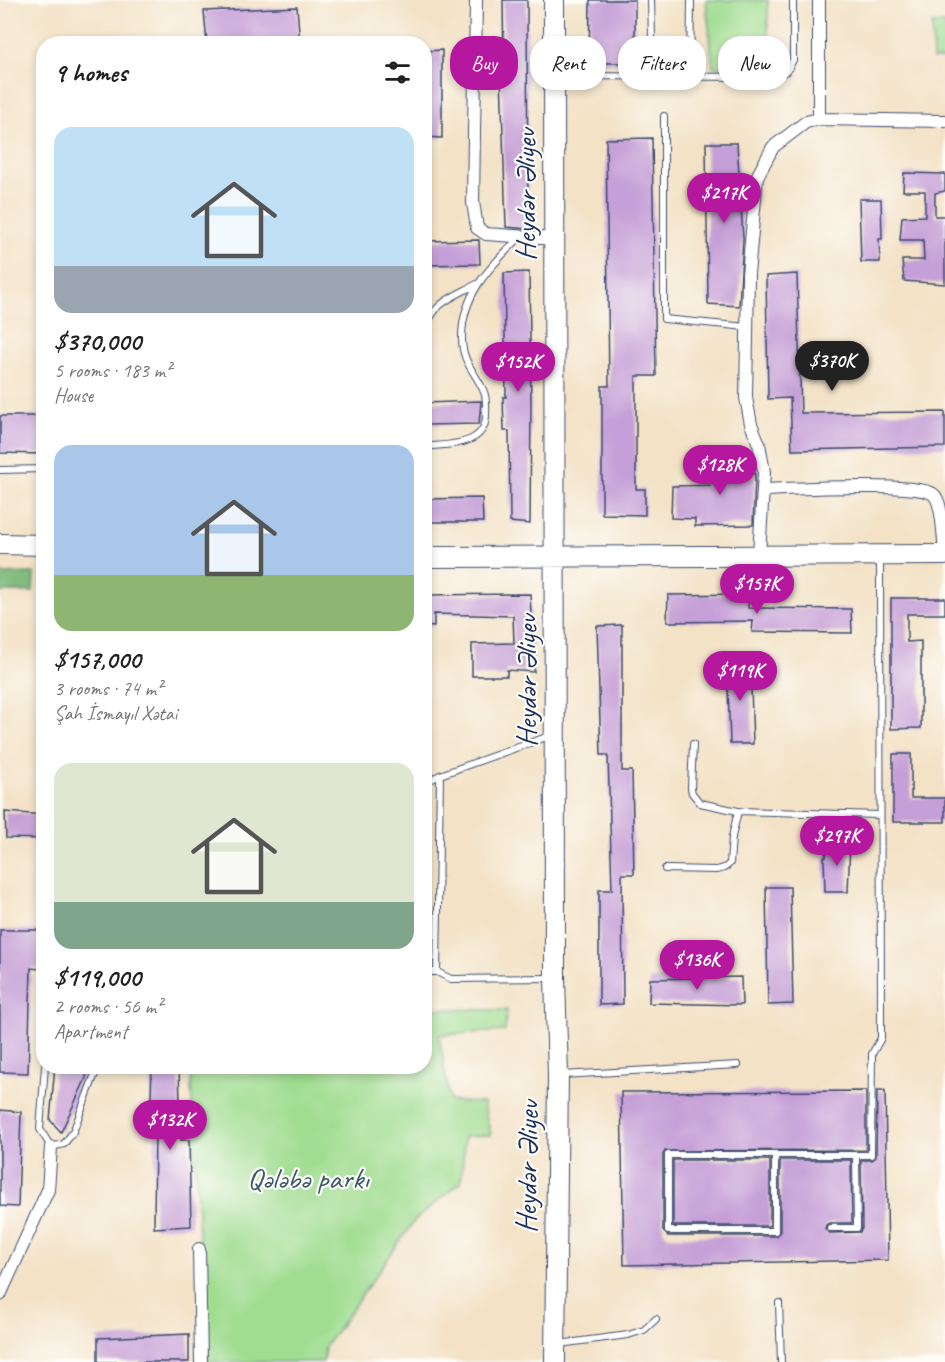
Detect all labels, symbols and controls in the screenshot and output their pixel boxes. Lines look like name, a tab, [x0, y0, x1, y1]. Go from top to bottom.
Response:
chip: Buy	[450, 36, 518, 90]
chip: Rent	[530, 36, 606, 90]
chip: Filters	[618, 36, 706, 90]
chip: New	[718, 36, 790, 90]
text: 9 homes	[54, 56, 127, 89]
icon: filters	[381, 56, 414, 89]
street label: Heydər Əliyev	[506, 126, 544, 261]
icon: home	[180, 166, 288, 274]
pin: $217K	[682, 173, 766, 224]
text: $217K	[701, 180, 747, 205]
text: $370,000	[54, 325, 141, 358]
pin: $370K	[790, 341, 874, 392]
pin: $152K	[476, 342, 560, 393]
text: $370K	[809, 348, 855, 373]
text: $152K	[495, 349, 541, 374]
text: 5 rooms · 183 m²	[54, 358, 171, 383]
text: House	[54, 383, 93, 408]
pin: $128K	[678, 445, 762, 496]
text: $128K	[697, 452, 743, 477]
icon: home	[180, 484, 288, 592]
pin: $157K	[715, 564, 799, 615]
text: $157K	[734, 571, 780, 596]
street label: Heydər Əliyev	[507, 612, 545, 747]
text: $157,000	[54, 643, 141, 676]
pin: $119K	[698, 651, 782, 702]
text: $119K	[717, 658, 763, 683]
text: 3 rooms · 74 m²	[54, 676, 162, 701]
text: Şah İsmayıl Xətai	[54, 701, 177, 726]
icon: home	[180, 802, 288, 910]
pin: $297K	[795, 816, 879, 867]
text: $297K	[814, 823, 860, 848]
pin: $136K	[655, 940, 739, 991]
text: $136K	[674, 947, 720, 972]
text: $119,000	[54, 961, 141, 994]
text: 2 rooms · 56 m²	[54, 994, 162, 1019]
text: Apartment	[54, 1019, 127, 1044]
street label: Heydər Əliyev	[507, 1098, 547, 1233]
pin: $132K	[128, 1100, 212, 1151]
text: $132K	[147, 1107, 193, 1132]
park label: Qələbə parkı	[247, 1159, 370, 1197]

